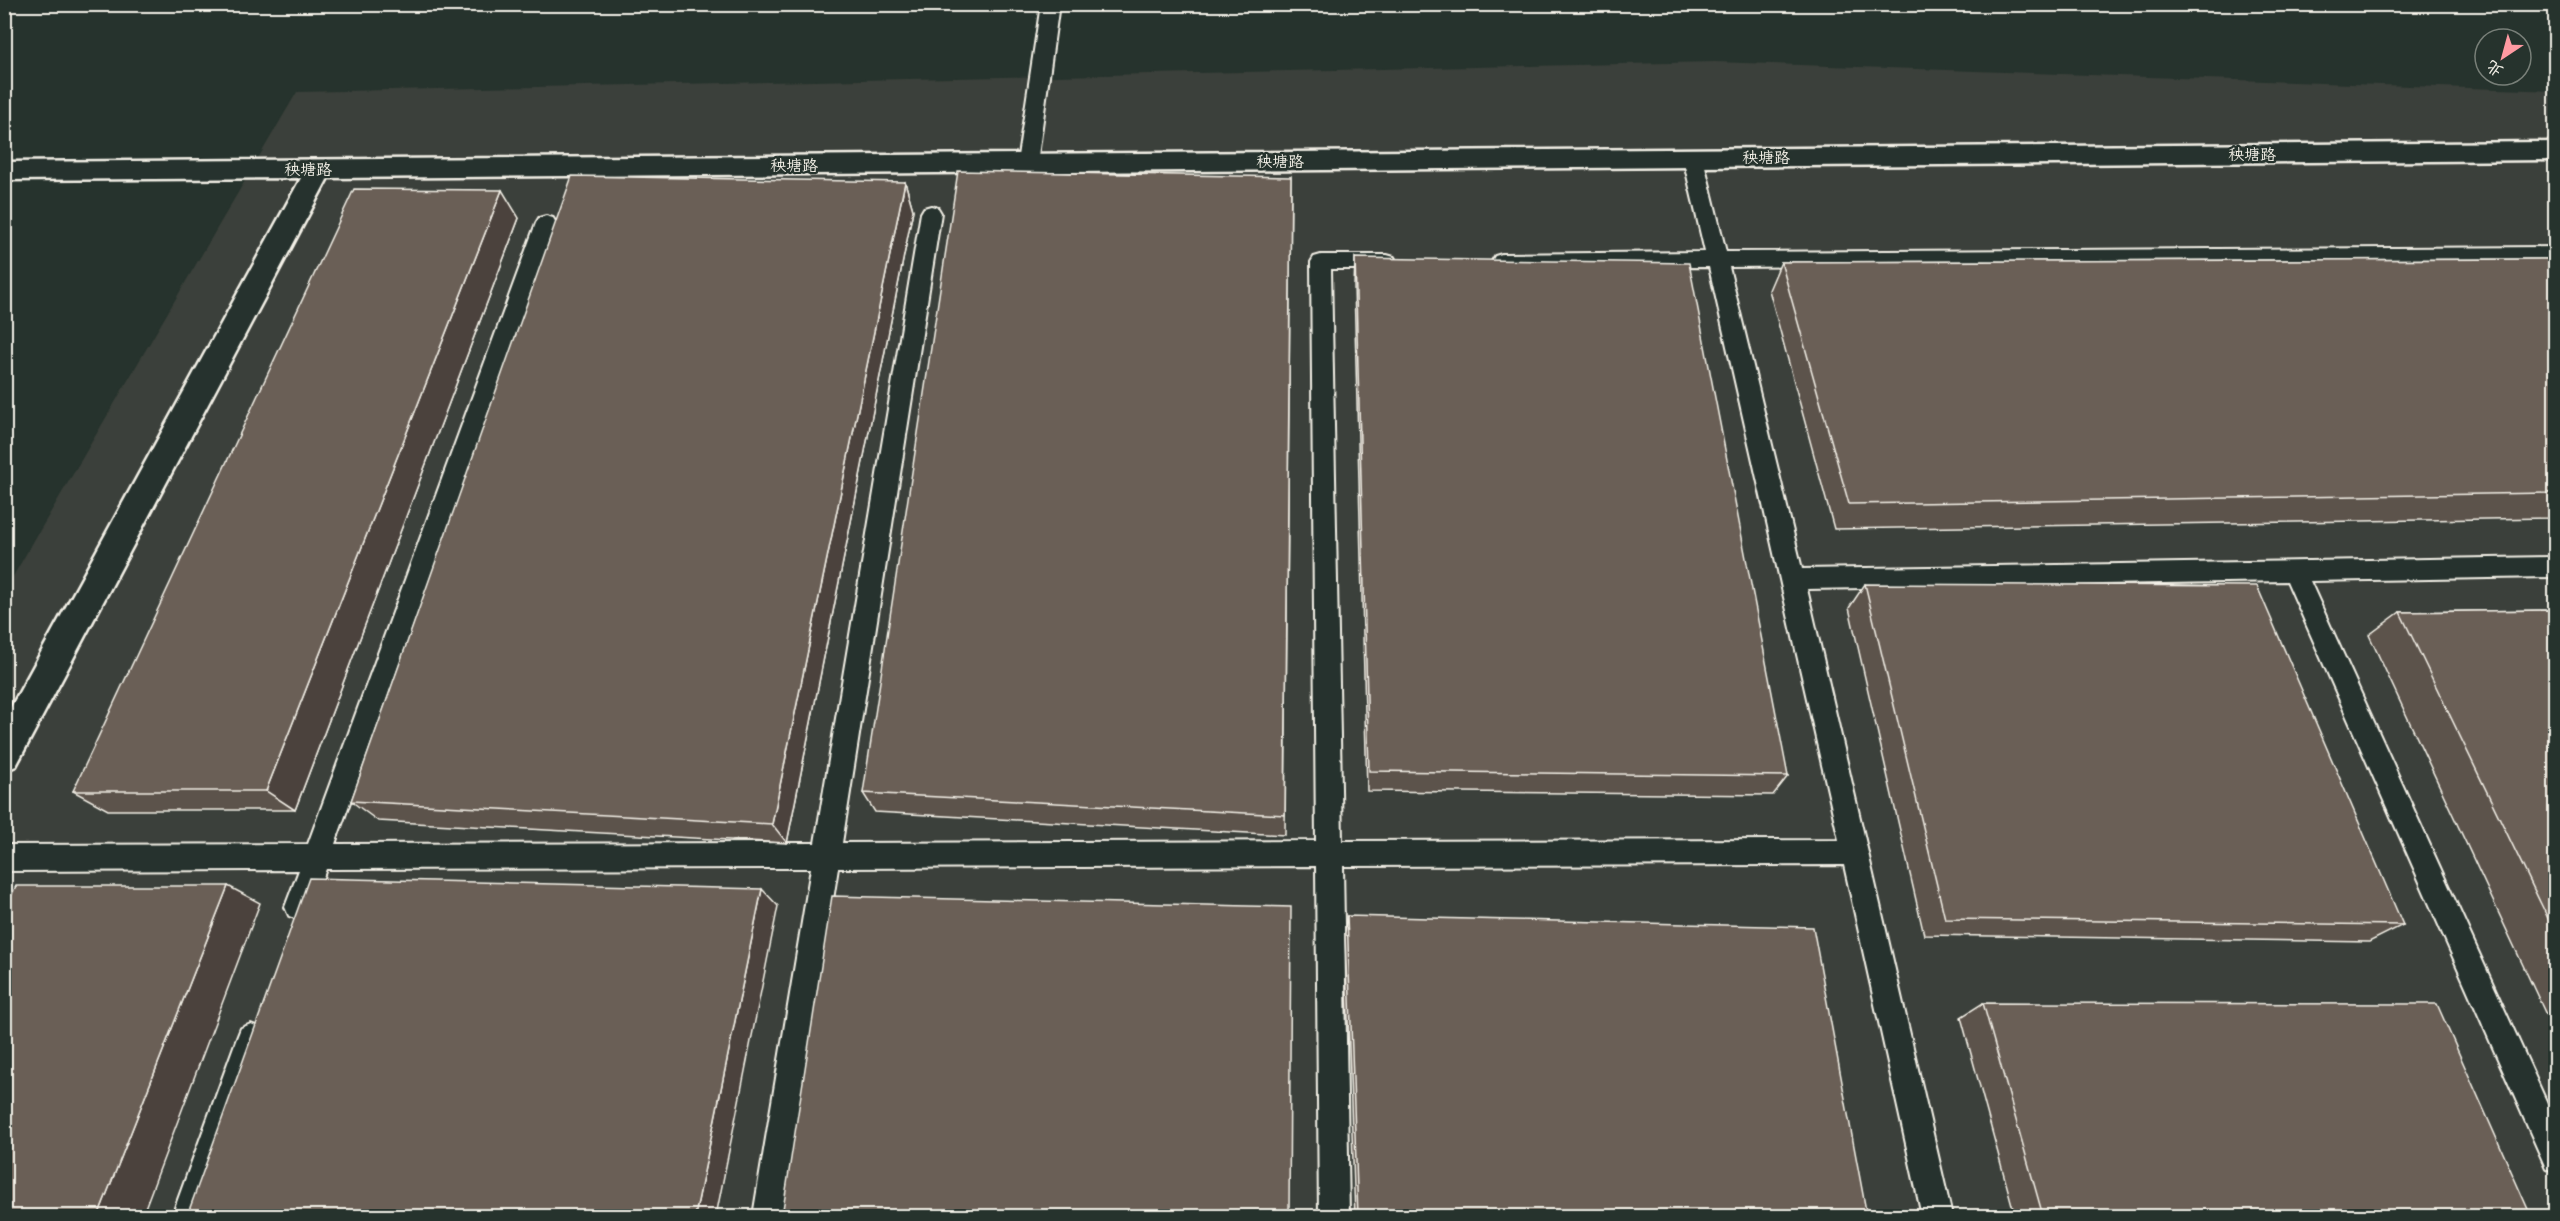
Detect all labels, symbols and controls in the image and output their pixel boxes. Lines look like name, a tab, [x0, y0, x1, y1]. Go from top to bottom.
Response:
north arrow	[2473, 27, 2533, 87]
text: 北	[2480, 56, 2507, 84]
street label: 秧塘路	[2228, 141, 2276, 165]
street label: 秧塘路	[1742, 144, 1790, 168]
street label: 秧塘路	[1256, 148, 1304, 172]
street label: 秧塘路	[770, 152, 818, 176]
street label: 秧塘路	[284, 156, 332, 180]

